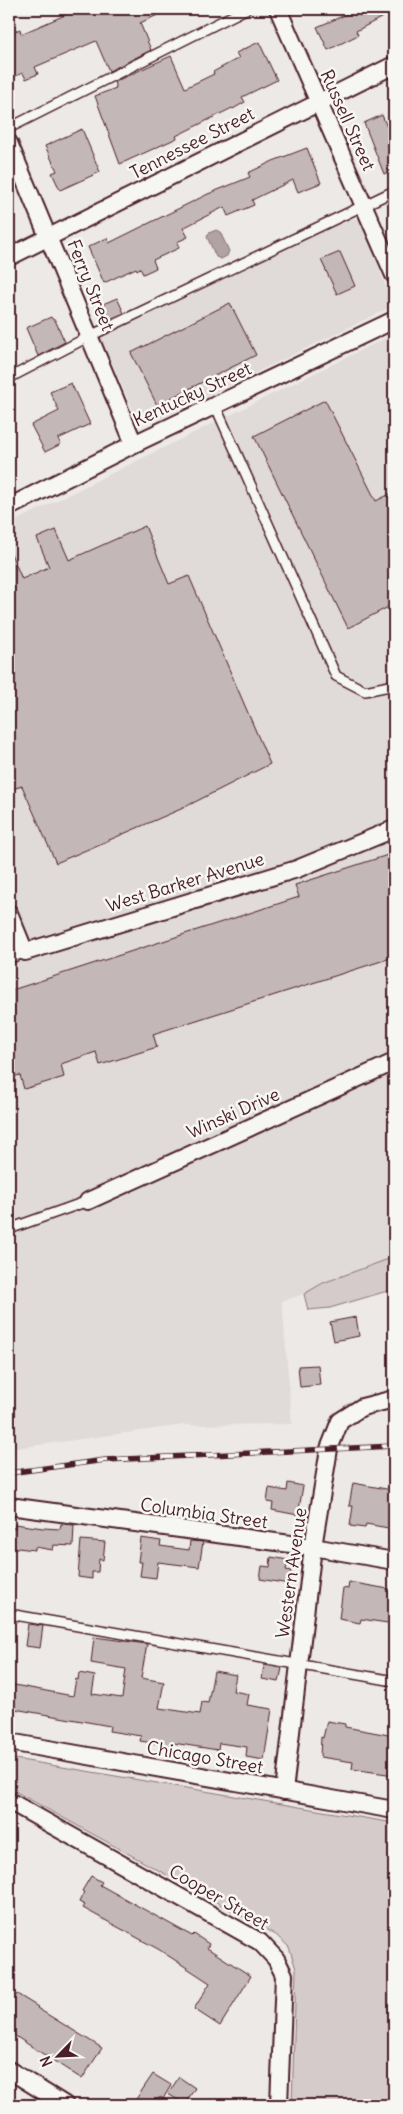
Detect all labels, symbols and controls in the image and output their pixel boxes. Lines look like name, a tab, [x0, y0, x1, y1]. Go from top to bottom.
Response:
street label: Russell Street	[315, 66, 381, 174]
street label: Tennessee Street	[126, 102, 258, 184]
street label: Ferry Street	[62, 236, 120, 334]
street label: Kentucky Street	[129, 357, 255, 431]
street label: West Barker Avenue	[103, 847, 267, 917]
street label: Winski Drive	[183, 1082, 283, 1144]
street label: Columbia Street	[139, 1493, 269, 1533]
street label: Western Avenue	[270, 1506, 312, 1640]
street label: Chicago Street	[145, 1735, 265, 1779]
street label: Cooper Street	[165, 1859, 273, 1935]
north arrow	[32, 2032, 82, 2082]
text: N	[36, 2053, 56, 2069]

